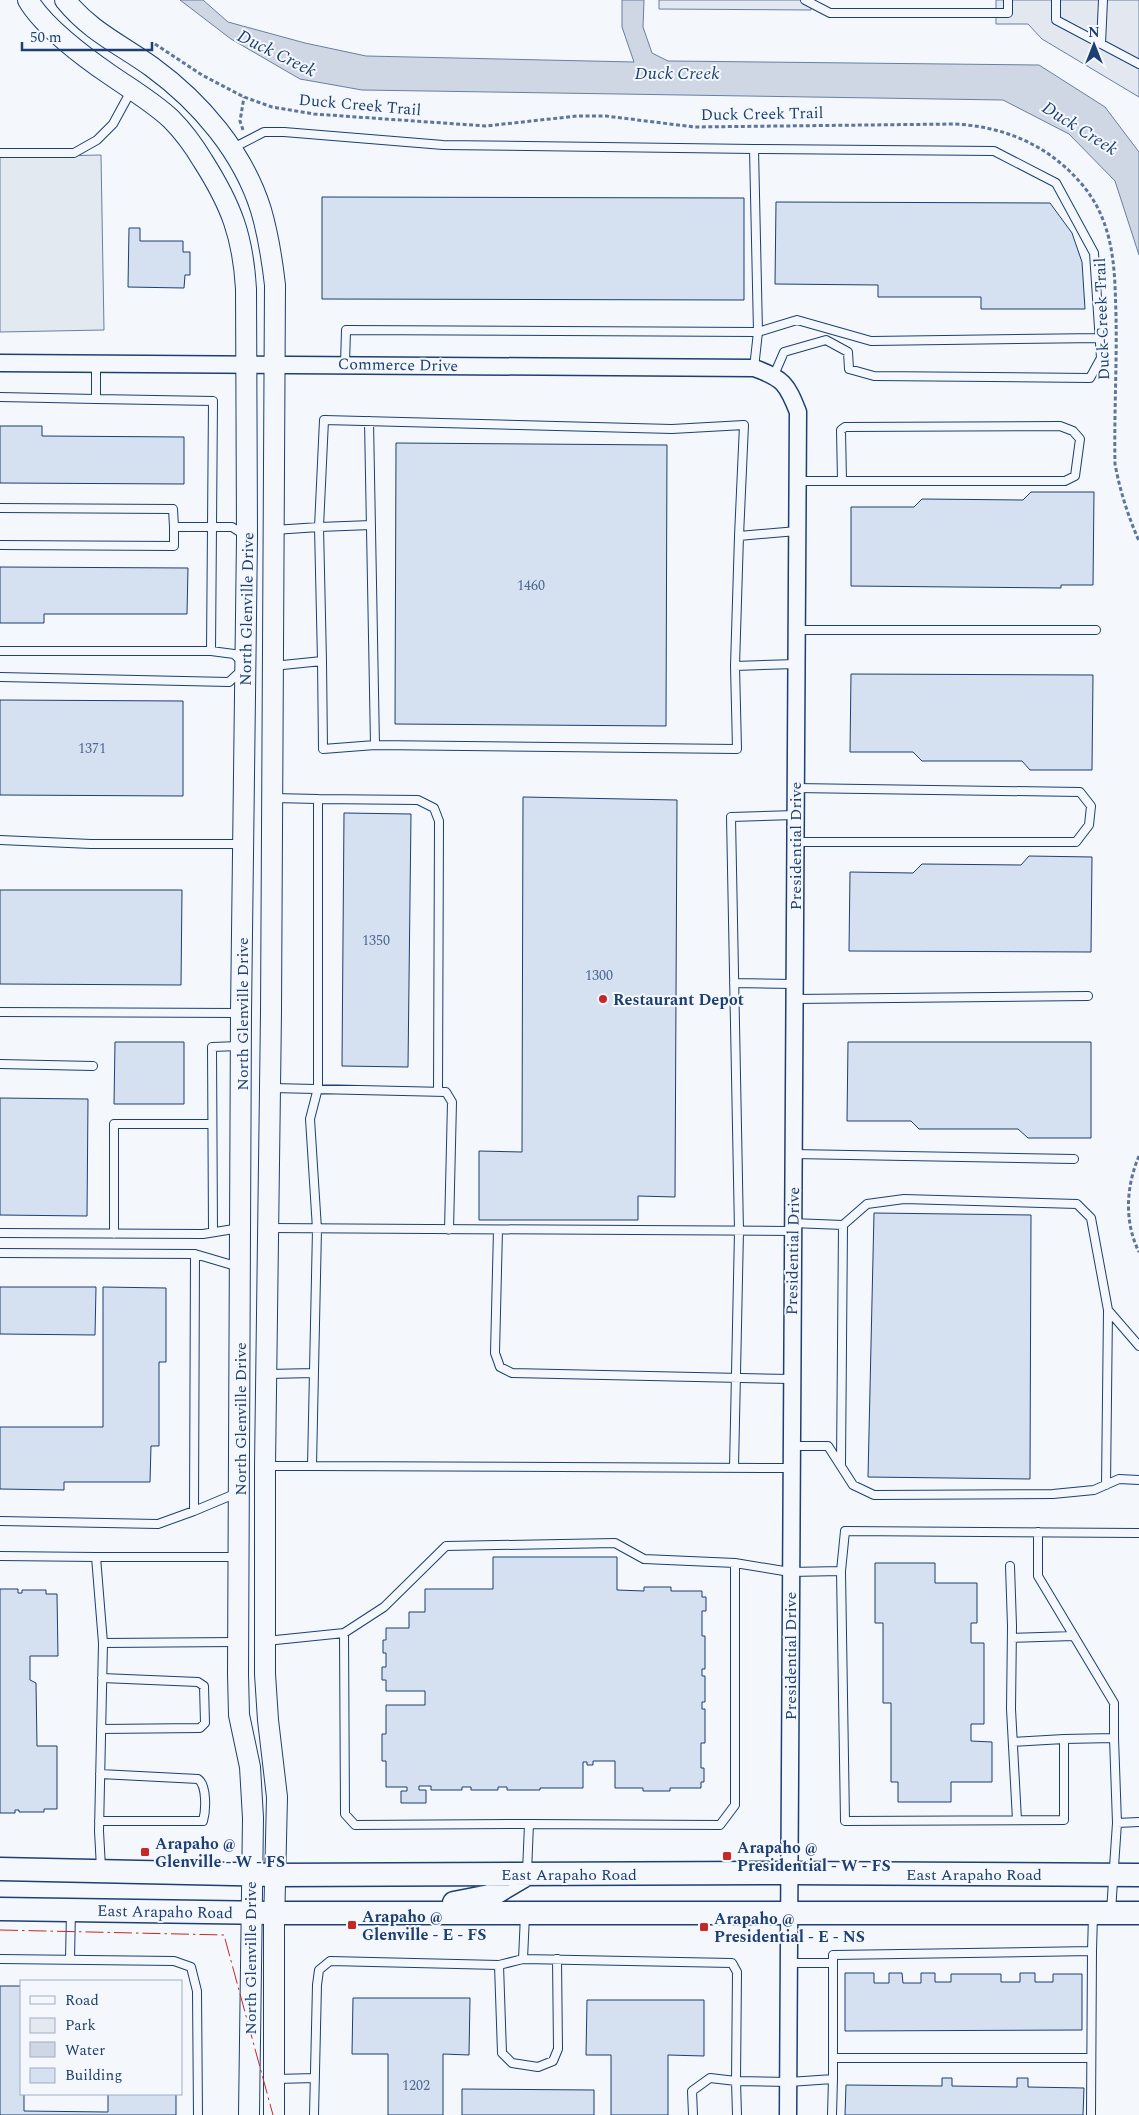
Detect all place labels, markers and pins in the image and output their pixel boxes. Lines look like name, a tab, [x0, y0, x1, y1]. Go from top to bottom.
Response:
place label: Restaurant Depot	[613, 988, 744, 1012]
marker: Restaurant Depot	[597, 993, 609, 1005]
place label: Arapaho @ Glenville - W - FS	[155, 1832, 285, 1874]
place label: Arapaho @ Presidential - W - FS	[737, 1836, 891, 1878]
marker: Arapaho @ Glenville - W - FS	[139, 1846, 151, 1858]
marker: Arapaho @ Presidential - W - FS	[721, 1850, 733, 1862]
place label: Arapaho @ Glenville - E - FS	[362, 1905, 486, 1947]
place label: Arapaho @ Presidential - E - NS	[714, 1907, 865, 1949]
marker: Arapaho @ Glenville - E - FS	[346, 1919, 358, 1931]
marker: Arapaho @ Presidential - E - NS	[698, 1921, 710, 1933]

